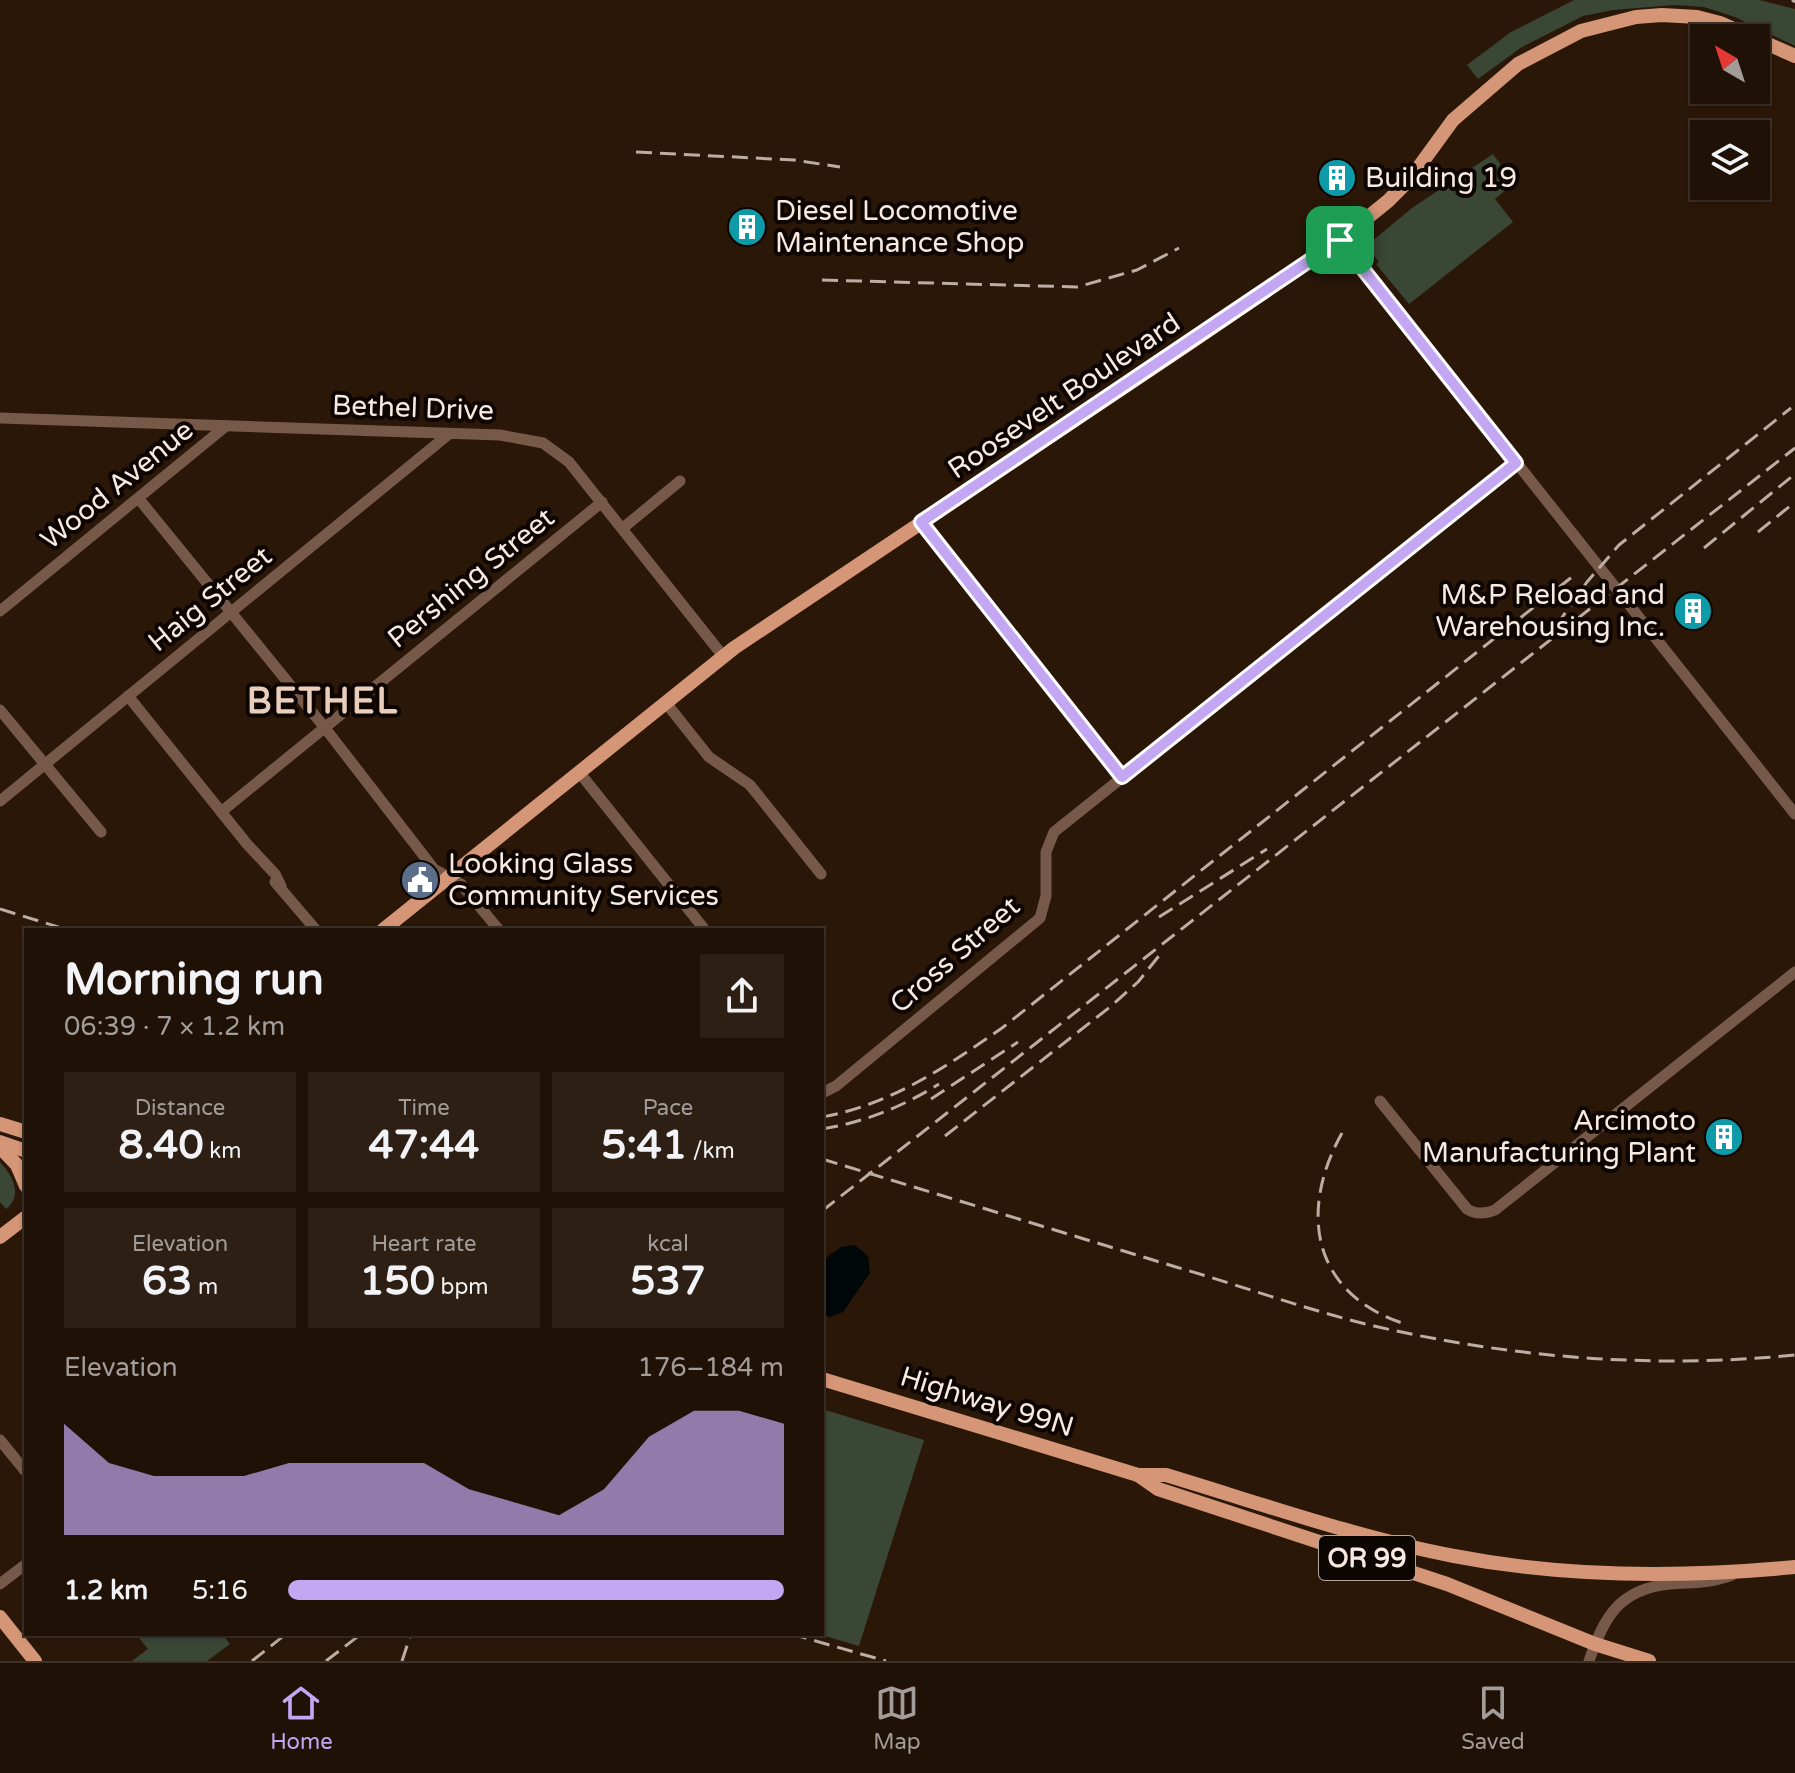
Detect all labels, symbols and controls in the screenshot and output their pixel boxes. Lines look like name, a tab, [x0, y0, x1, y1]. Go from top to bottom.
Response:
north arrow	[1690, 24, 1770, 104]
map controls	[1690, 24, 1770, 200]
button: layers	[1690, 120, 1770, 200]
building icon: Building 19	[1316, 157, 1358, 199]
place label: Building 19	[1365, 161, 1517, 195]
place label: Diesel Locomotive Maintenance Shop	[775, 194, 1024, 260]
building icon: Diesel Locomotive Maintenance Shop	[726, 206, 768, 248]
pin	[1306, 206, 1374, 274]
icon: arrive	[1318, 218, 1362, 262]
street label: Roosevelt Boulevard	[941, 306, 1187, 486]
street label: Bethel Drive	[331, 388, 495, 428]
street label: Wood Avenue	[34, 413, 200, 557]
street label: Pershing Street	[381, 500, 561, 656]
street label: Haig Street	[141, 539, 279, 659]
place label: M&P Reload and Warehousing Inc.	[1435, 578, 1665, 644]
building icon: M&P Reload and Warehousing Inc.	[1672, 590, 1714, 632]
district label: BETHEL	[247, 680, 399, 723]
place label: Looking Glass Community Services	[448, 847, 719, 913]
public building icon: Looking Glass Community Services	[399, 859, 441, 901]
street label: Cross Street	[883, 889, 1027, 1021]
text: Morning run	[64, 954, 324, 1007]
button: share	[700, 954, 784, 1038]
text: 06:39 · 7 × 1.2 km	[64, 1011, 285, 1042]
text: Distance	[135, 1095, 225, 1121]
text: Time	[398, 1095, 450, 1121]
text: Pace	[643, 1095, 693, 1121]
place label: Arcimoto Manufacturing Plant	[1422, 1104, 1696, 1170]
building icon: Arcimoto Manufacturing Plant	[1703, 1116, 1745, 1158]
text: 8.40	[119, 1121, 204, 1169]
text: 47:44	[369, 1121, 479, 1169]
text: 5:41	[601, 1121, 687, 1169]
text: km	[204, 1138, 241, 1164]
text: /km	[687, 1138, 735, 1164]
text: Elevation	[132, 1231, 228, 1257]
text: Heart rate	[372, 1231, 476, 1257]
text: kcal	[647, 1231, 689, 1257]
text: 63	[142, 1257, 192, 1305]
text: 150	[359, 1257, 435, 1305]
text: 537	[630, 1257, 706, 1305]
text: m	[192, 1274, 218, 1300]
text: bpm	[435, 1274, 489, 1300]
text: Elevation	[64, 1352, 178, 1383]
text: 176–184 m	[638, 1352, 784, 1383]
street label: Highway 99N	[896, 1359, 1078, 1445]
road number: OR 99	[1319, 1536, 1415, 1580]
text: 1.2 km	[64, 1575, 148, 1606]
text: 5:16	[192, 1575, 248, 1606]
tab: Home	[270, 1681, 333, 1755]
tab: Map	[873, 1681, 921, 1755]
tab: Saved	[1461, 1681, 1525, 1755]

